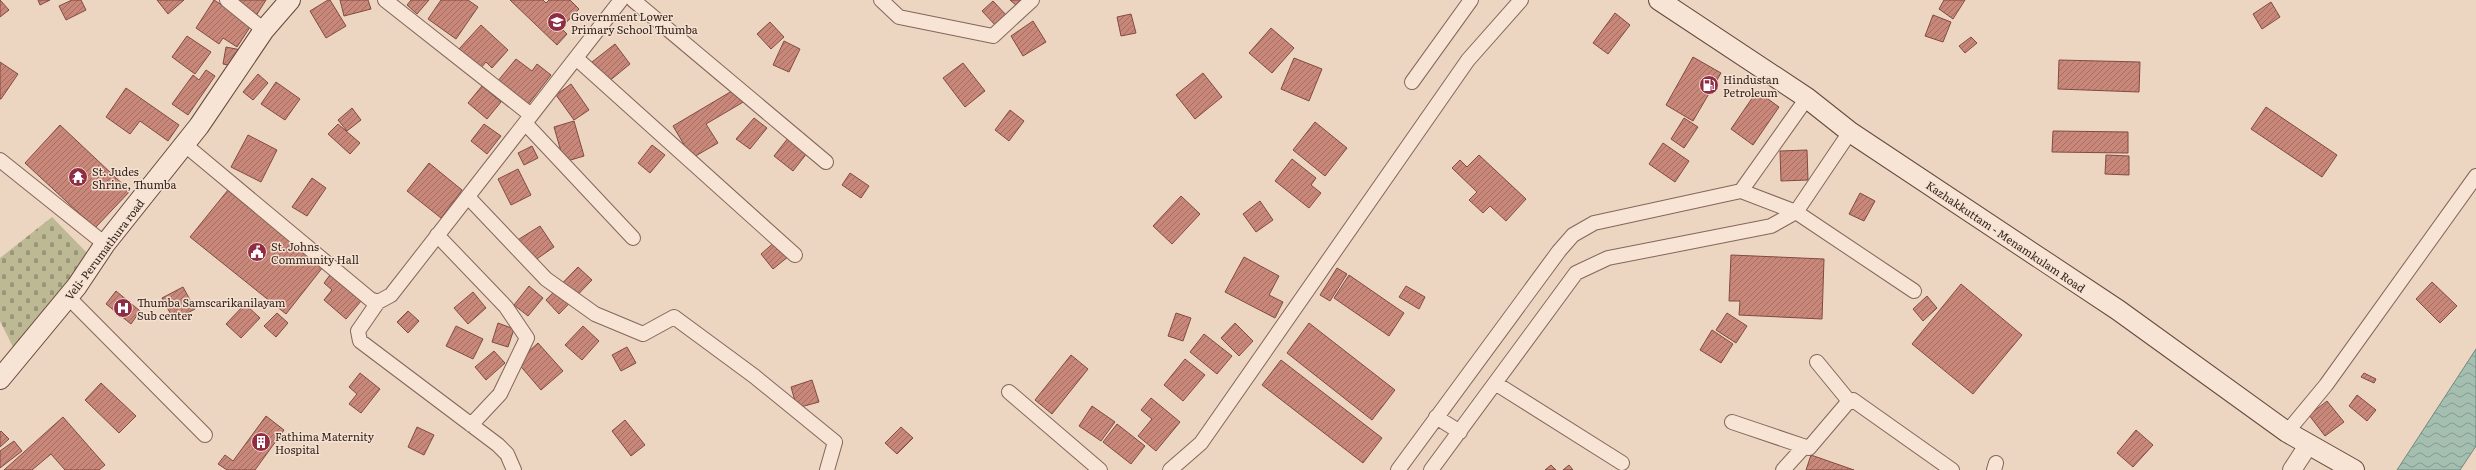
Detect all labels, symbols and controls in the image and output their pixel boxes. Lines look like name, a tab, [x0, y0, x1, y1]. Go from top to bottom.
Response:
place label: Government Lower Primary School Thumba	[571, 8, 698, 37]
school or university icon: Government Lower Primary School Thumba	[546, 11, 568, 33]
place label: Hindustan Petroleum	[1723, 71, 1779, 100]
fuel station icon: Hindustan Petroleum	[1698, 74, 1720, 96]
place label: St. Judes Shrine, Thumba	[92, 163, 177, 192]
temple icon: St. Judes Shrine, Thumba	[67, 166, 89, 188]
street label: Kazhakkuttam - Menamkulam Road	[1923, 177, 2089, 296]
street label: Veli- Perumathura road	[61, 195, 147, 303]
place label: St. Johns Community Hall	[271, 238, 359, 267]
public building icon: St. Johns Community Hall	[246, 241, 268, 263]
place label: Thumba Samscarikanilayam Sub center	[137, 294, 286, 323]
hospital icon: Thumba Samscarikanilayam Sub center	[112, 297, 134, 319]
place label: Fathima Maternity Hospital	[275, 428, 375, 457]
building icon: Fathima Maternity Hospital	[250, 431, 272, 453]

